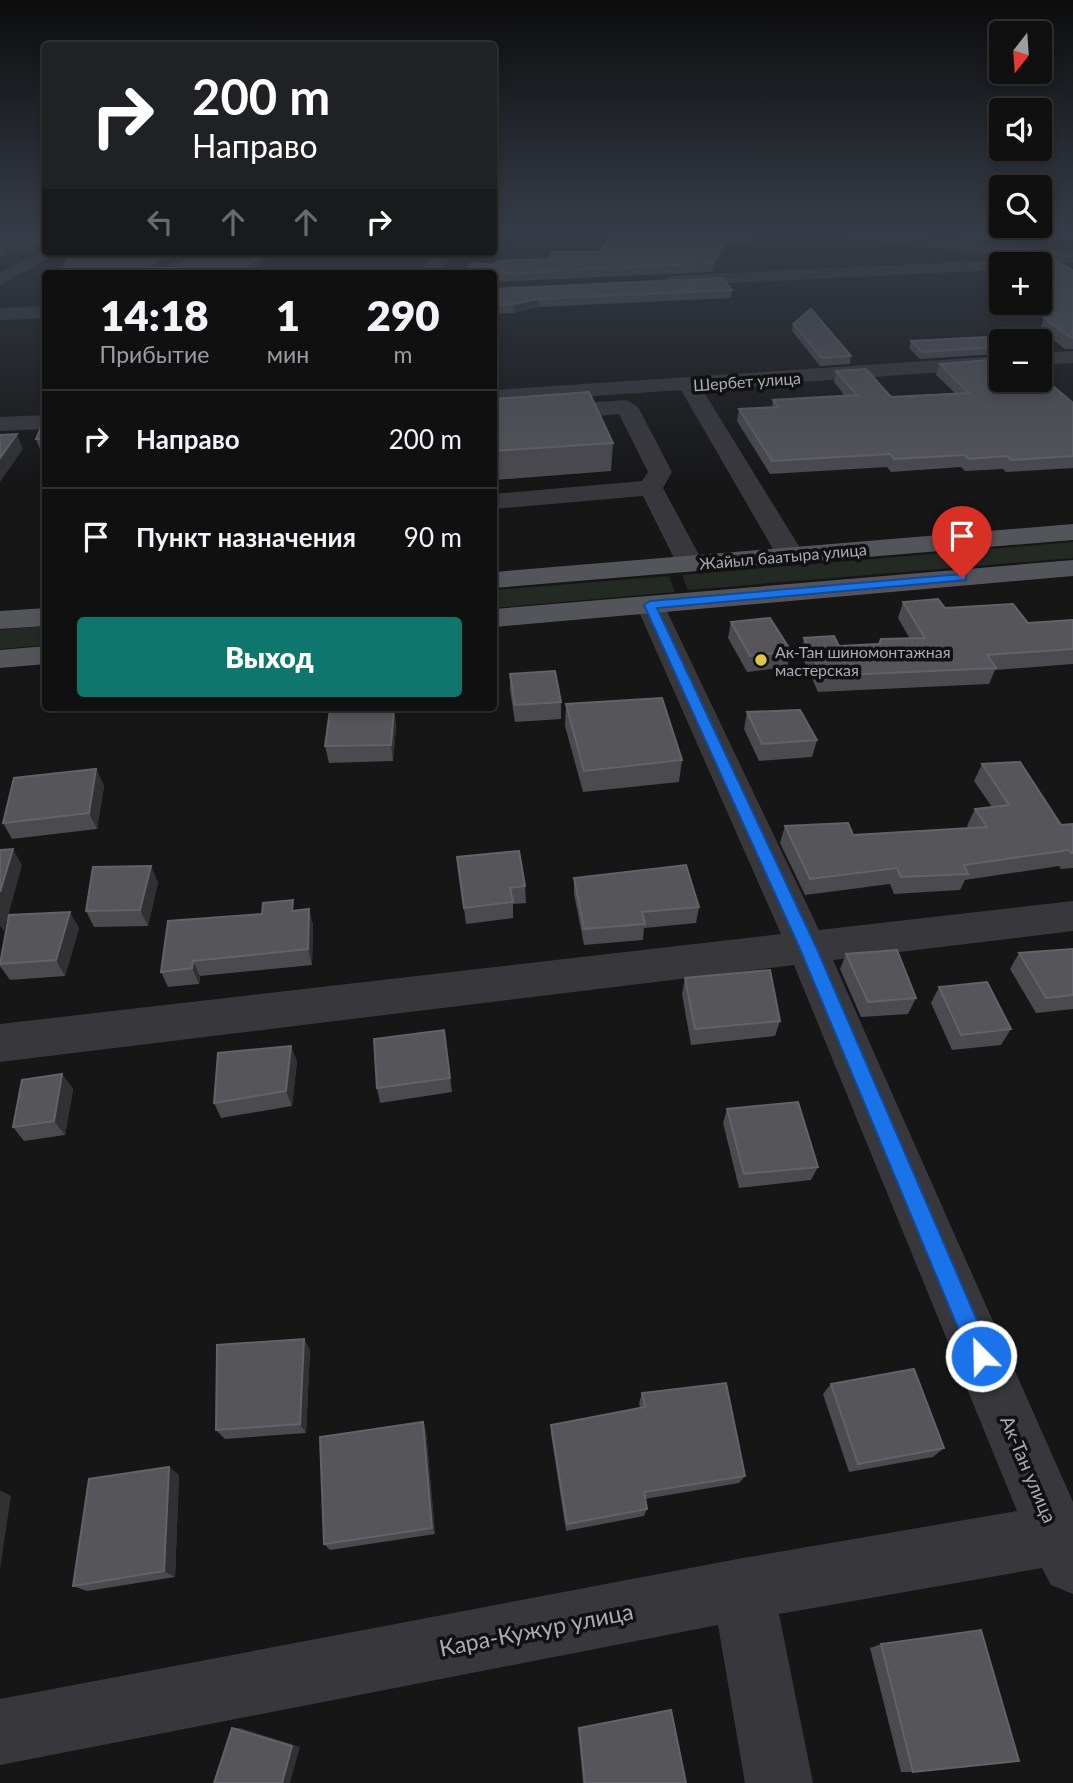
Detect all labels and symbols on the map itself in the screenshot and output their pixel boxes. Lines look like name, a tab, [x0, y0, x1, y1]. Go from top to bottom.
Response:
north arrow	[989, 21, 1052, 84]
street label: Шербет улица	[692, 368, 802, 394]
pin	[932, 506, 992, 578]
street label: Жайыл баатыра улица	[698, 539, 868, 573]
place label: Ак-Тан шиномонтажная мастерская	[775, 642, 951, 679]
marker: Ак-Тан шиномонтажная мастерская	[753, 652, 769, 668]
position arrow	[944, 1319, 1018, 1393]
street label: Ак-Тан улица	[996, 1412, 1062, 1526]
street label: Кара-Кужур улица	[437, 1596, 635, 1662]

